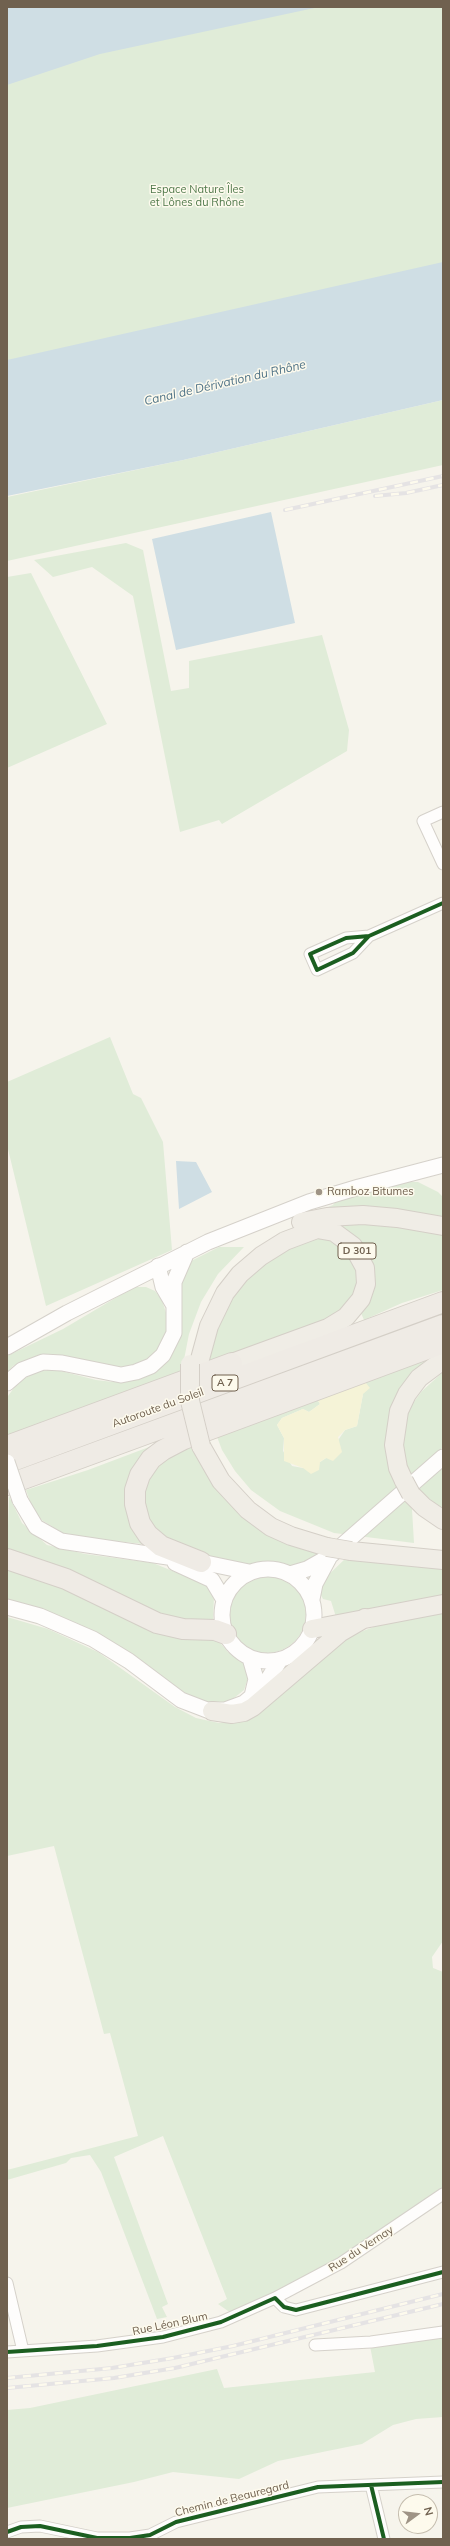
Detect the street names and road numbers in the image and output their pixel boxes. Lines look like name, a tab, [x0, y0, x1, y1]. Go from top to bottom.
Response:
road number: D 301	[338, 1243, 376, 1259]
road number: A 7	[212, 1375, 238, 1391]
street label: Autoroute du Soleil	[110, 1385, 206, 1431]
street label: Rue du Vernay	[326, 2223, 396, 2275]
street label: Rue Léon Blum	[131, 2310, 209, 2338]
street label: Chemin de Beauregard	[174, 2478, 290, 2520]

